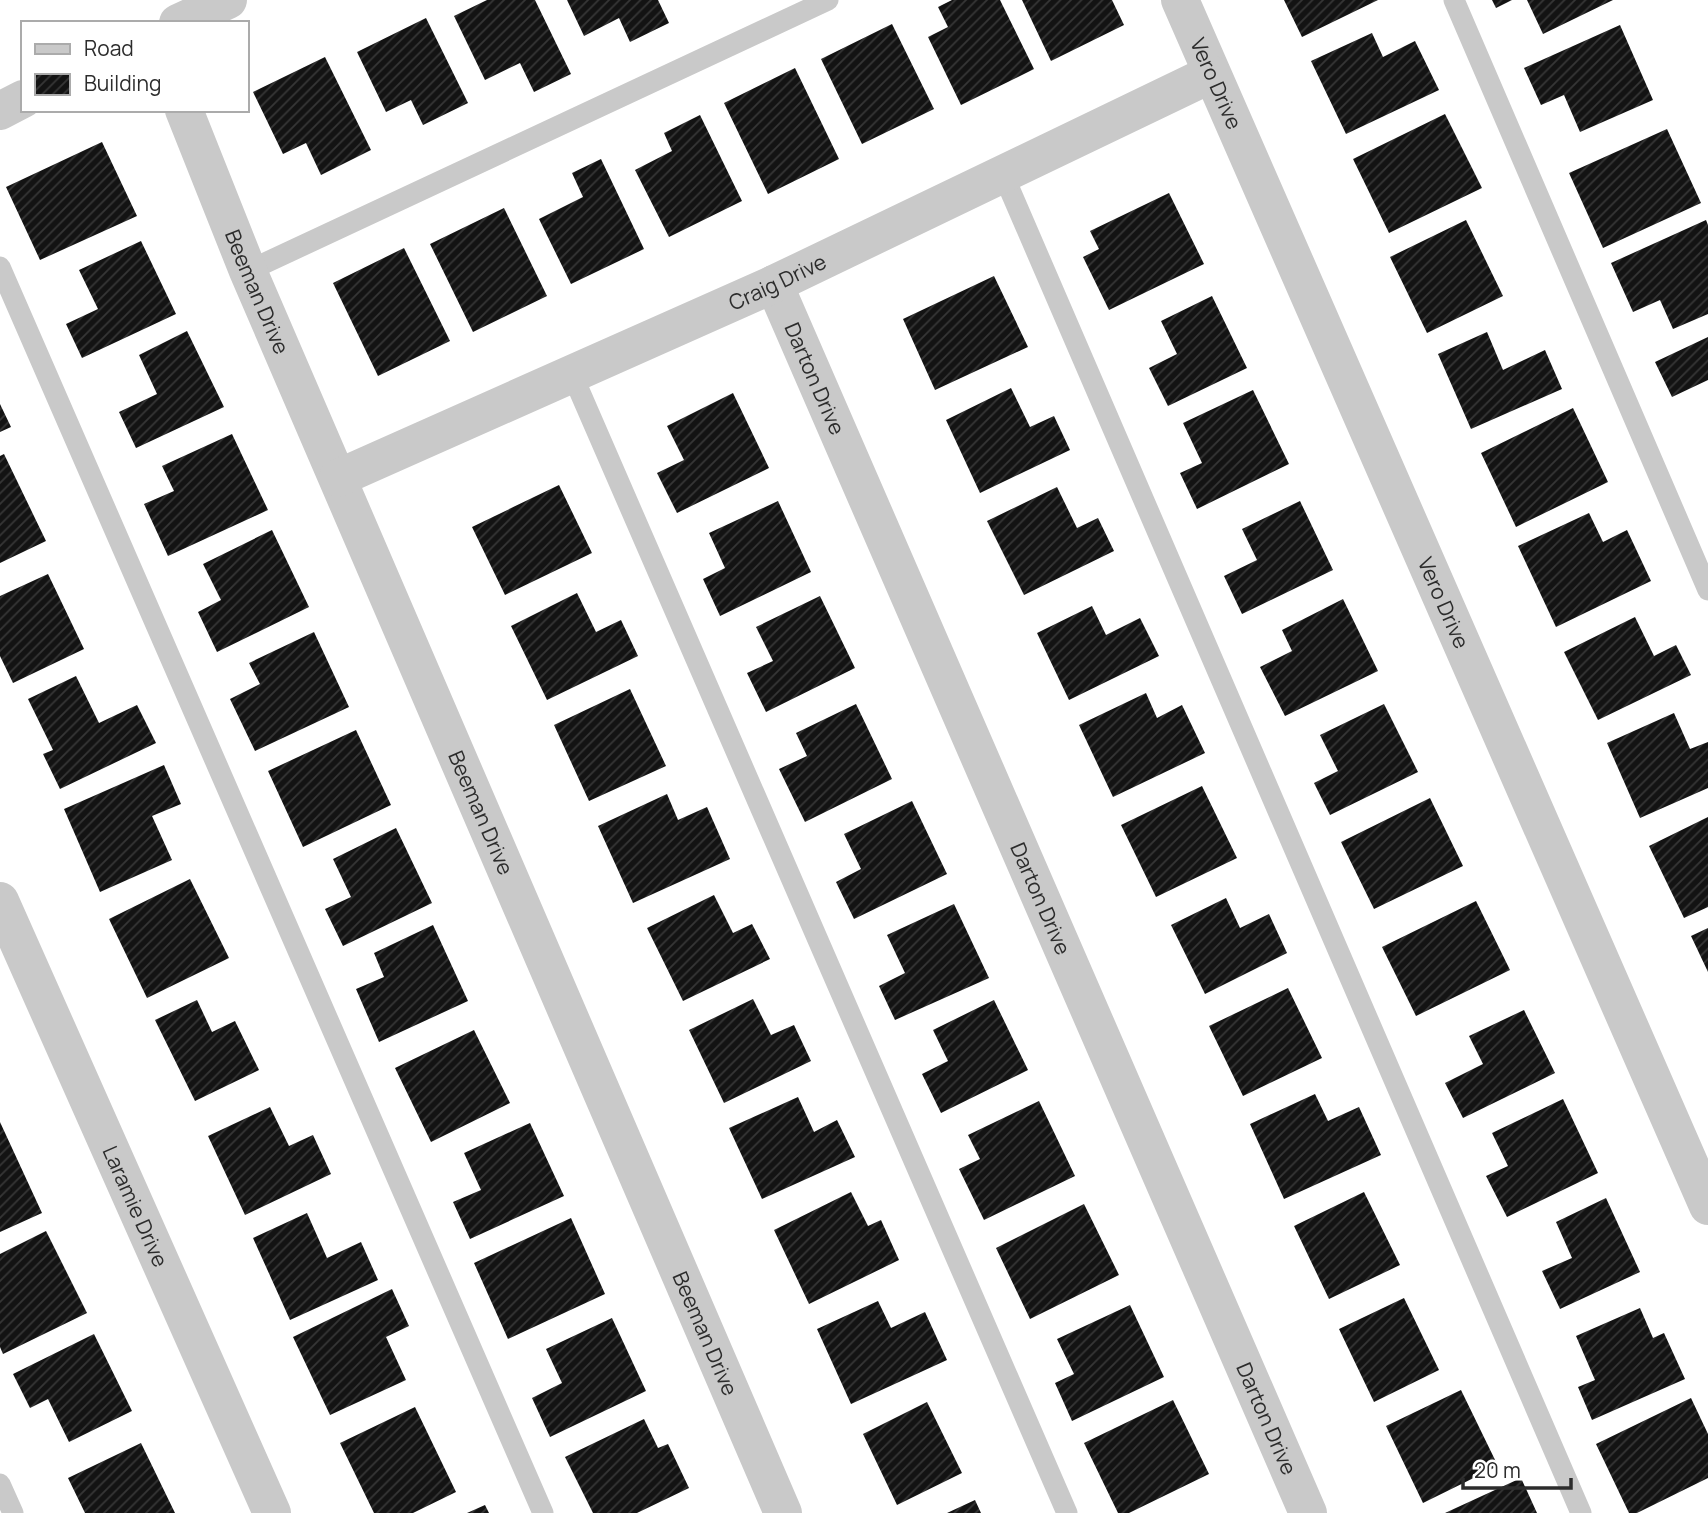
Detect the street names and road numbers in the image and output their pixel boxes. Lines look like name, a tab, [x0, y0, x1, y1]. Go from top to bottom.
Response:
street label: Vero Drive	[1184, 33, 1249, 133]
street label: Beeman Drive	[219, 225, 296, 358]
street label: Craig Drive	[724, 247, 831, 316]
street label: Darton Drive	[778, 318, 852, 439]
street label: Vero Drive	[1412, 553, 1476, 653]
street label: Beeman Drive	[442, 746, 520, 879]
street label: Darton Drive	[1004, 838, 1078, 959]
street label: Laramie Drive	[97, 1141, 175, 1271]
street label: Beeman Drive	[667, 1267, 745, 1400]
street label: Darton Drive	[1230, 1358, 1304, 1479]

